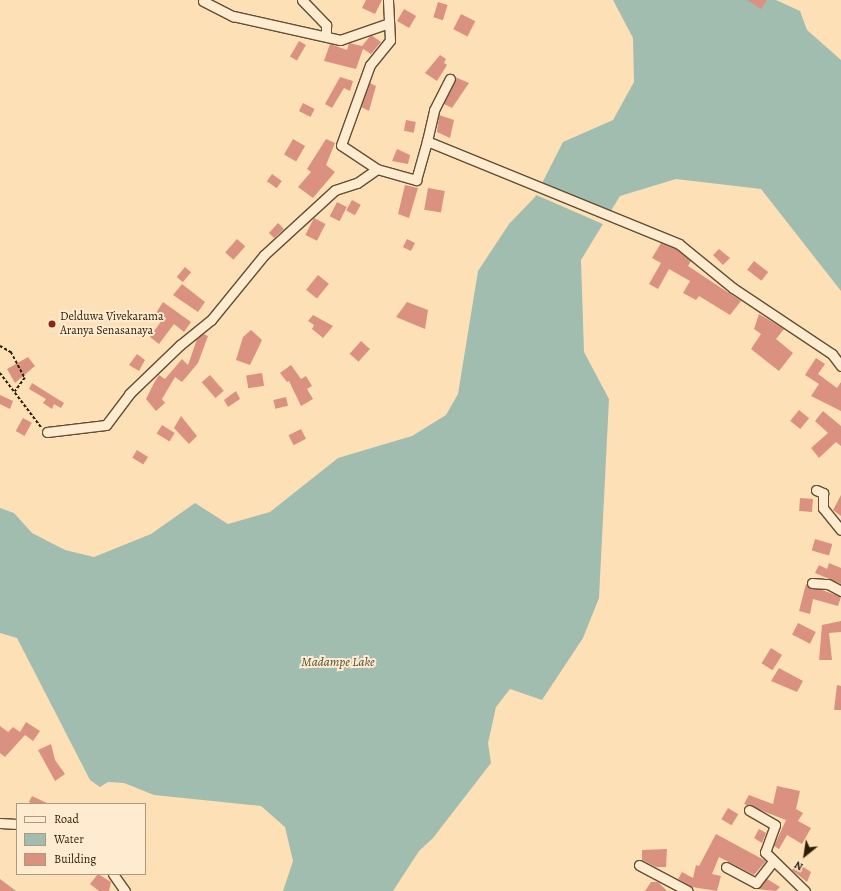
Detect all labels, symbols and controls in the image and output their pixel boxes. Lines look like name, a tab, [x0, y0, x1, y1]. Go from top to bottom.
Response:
place label: Delduwa Vivekarama Aranya Senasanaya	[60, 310, 164, 338]
marker: Delduwa Vivekarama Aranya Senasanaya	[47, 319, 57, 329]
water label: Madampe Lake	[301, 654, 375, 670]
legend	[16, 803, 146, 875]
text: Road	[54, 811, 79, 827]
text: Water	[54, 831, 84, 847]
north arrow	[785, 835, 825, 875]
text: Building	[54, 851, 96, 867]
text: N	[792, 857, 806, 874]

